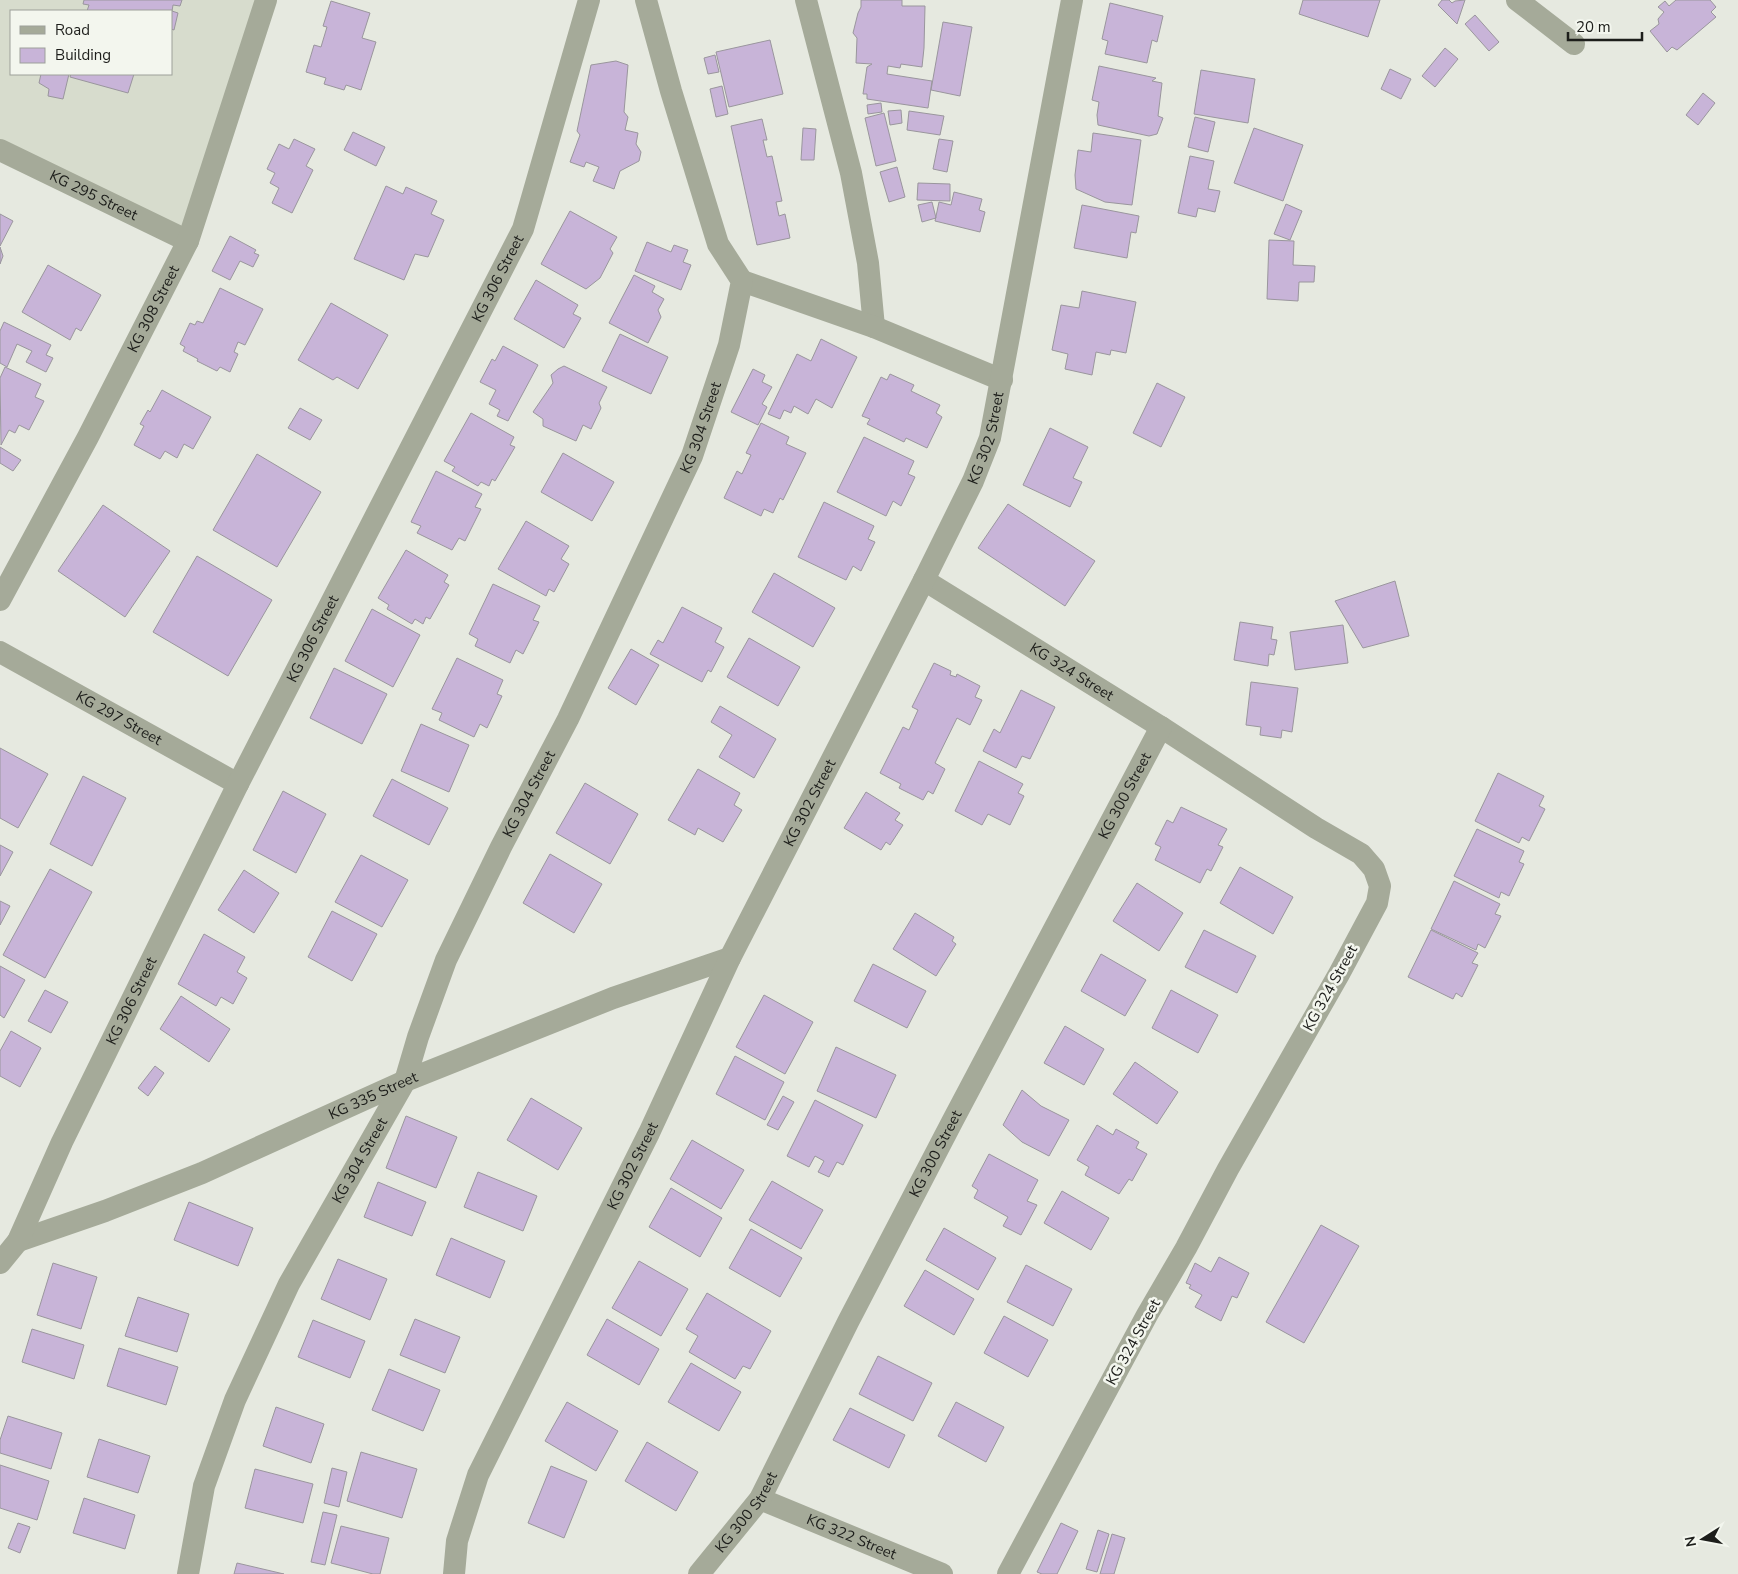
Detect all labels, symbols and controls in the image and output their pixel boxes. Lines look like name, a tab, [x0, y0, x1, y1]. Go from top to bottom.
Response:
legend	[10, 10, 172, 75]
scale bar	[1568, 10, 1642, 42]
text: 20 m	[1576, 17, 1611, 37]
text: Road	[55, 20, 90, 40]
text: Building	[55, 45, 111, 65]
street label: KG 295 Street	[46, 165, 142, 225]
street label: KG 306 Street	[467, 231, 529, 326]
street label: KG 308 Street	[123, 261, 184, 356]
street label: KG 304 Street	[675, 379, 726, 477]
street label: KG 302 Street	[963, 390, 1009, 487]
street label: KG 306 Street	[282, 591, 344, 686]
street label: KG 324 Street	[1026, 638, 1118, 706]
street label: KG 297 Street	[72, 686, 166, 750]
street label: KG 304 Street	[498, 746, 560, 841]
street label: KG 300 Street	[1093, 748, 1156, 843]
street label: KG 302 Street	[779, 755, 841, 850]
street label: KG 324 Street	[1298, 941, 1362, 1035]
street label: KG 306 Street	[101, 953, 162, 1048]
street label: KG 335 Street	[325, 1067, 421, 1124]
street label: KG 300 Street	[905, 1106, 967, 1201]
street label: KG 304 Street	[327, 1113, 392, 1207]
street label: KG 302 Street	[602, 1118, 663, 1213]
street label: KG 324 Street	[1101, 1295, 1165, 1389]
street label: KG 300 Street	[710, 1468, 782, 1557]
street label: KG 322 Street	[804, 1509, 900, 1564]
north arrow	[1678, 1514, 1728, 1564]
text: N	[1680, 1534, 1701, 1548]

